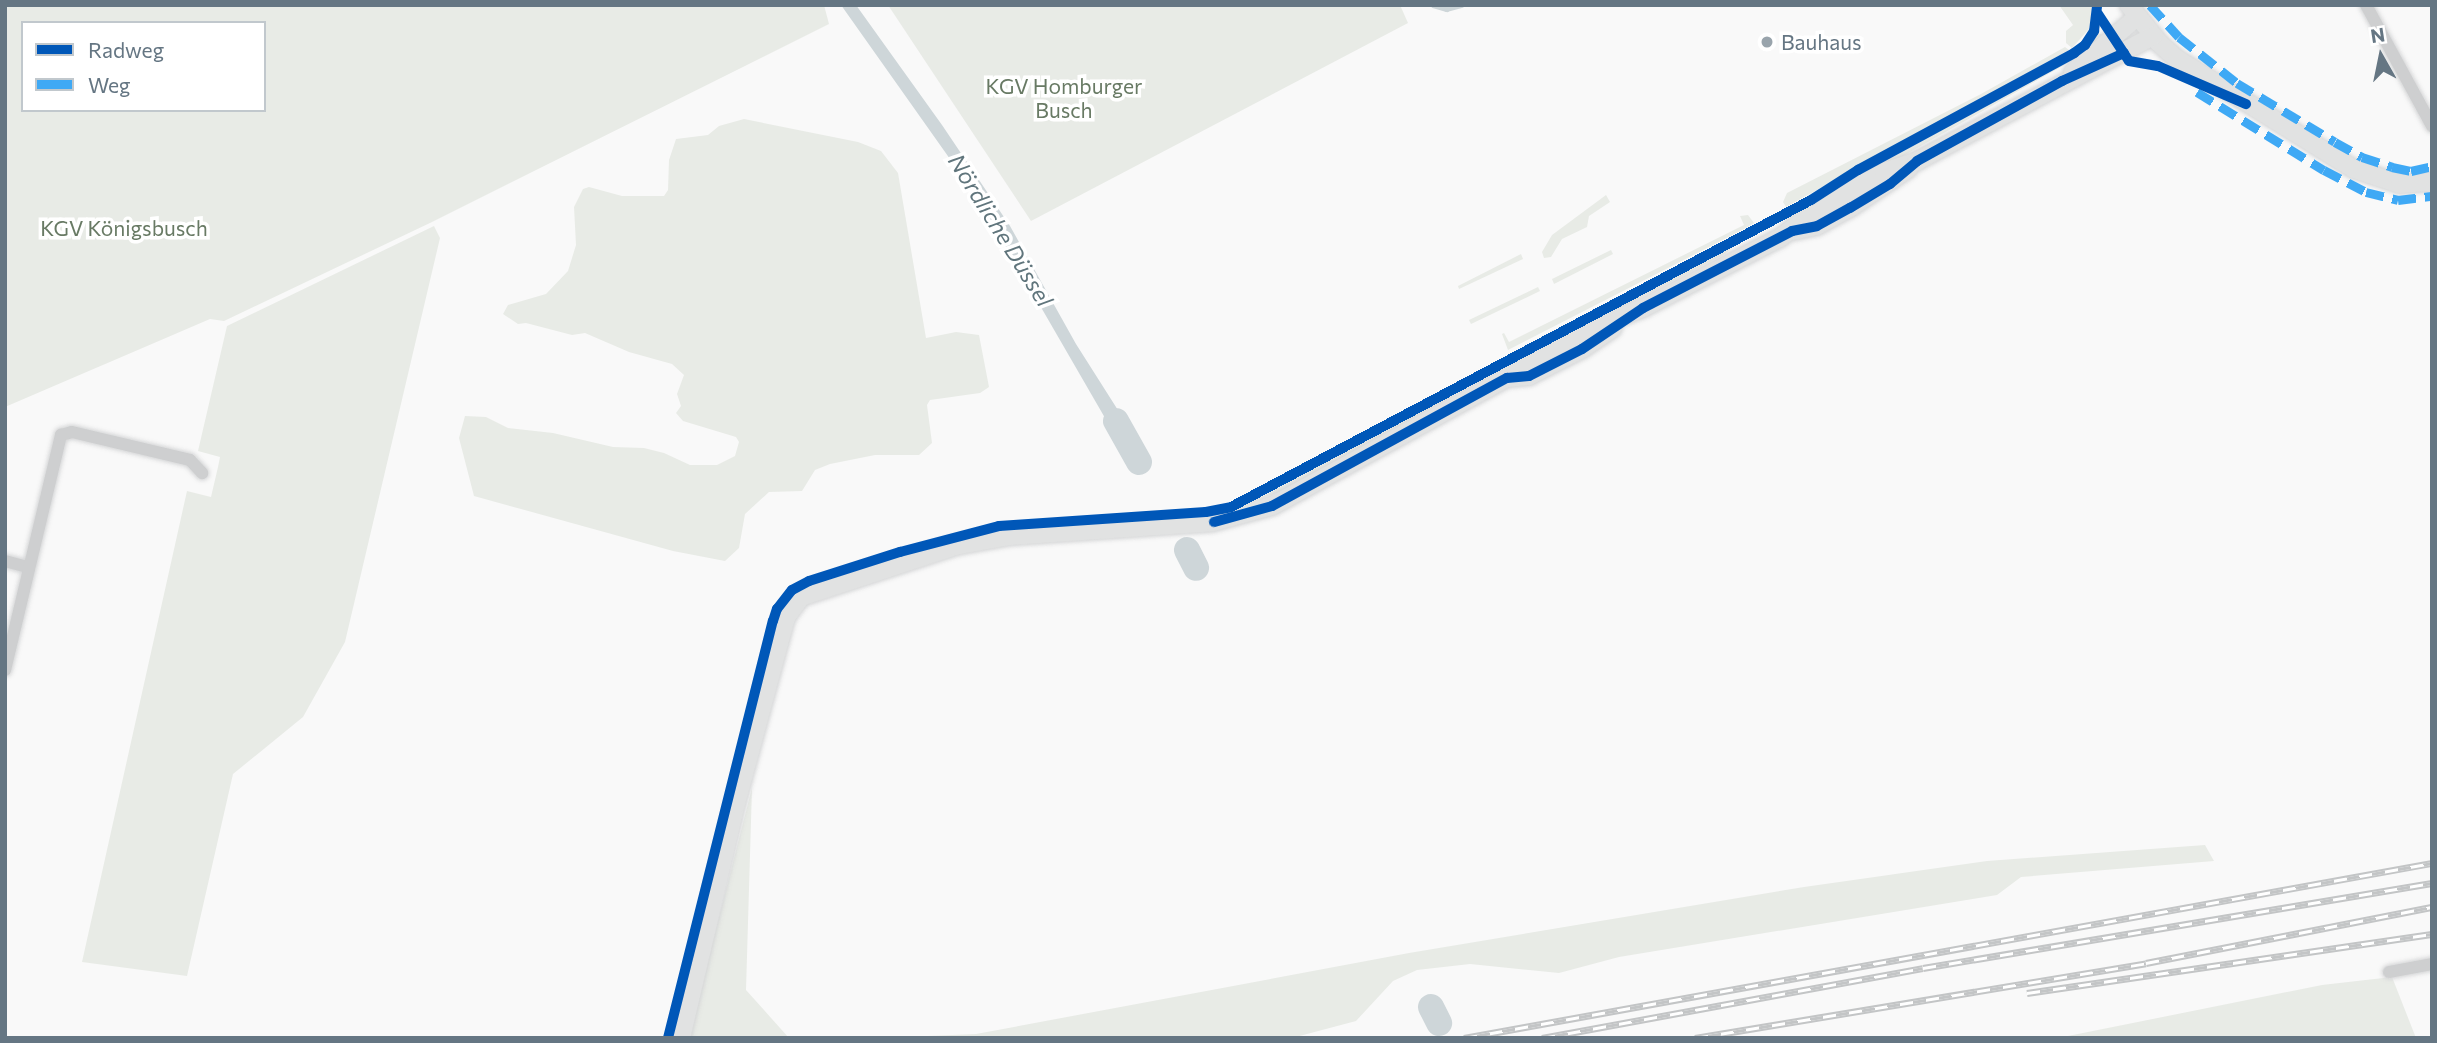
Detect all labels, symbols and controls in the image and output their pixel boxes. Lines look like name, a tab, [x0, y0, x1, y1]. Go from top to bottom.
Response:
legend	[21, 21, 266, 112]
north arrow	[2346, 21, 2416, 91]
text: N	[2369, 22, 2386, 47]
place label: Bauhaus	[1781, 29, 1862, 55]
marker: Bauhaus	[1759, 34, 1775, 50]
text: Radweg	[88, 37, 164, 62]
text: Weg	[88, 72, 130, 97]
park label: KGV Homburger Busch	[986, 73, 1142, 123]
water label: Nördliche Düssel	[943, 149, 1059, 311]
park label: KGV Königsbusch	[40, 215, 208, 241]

